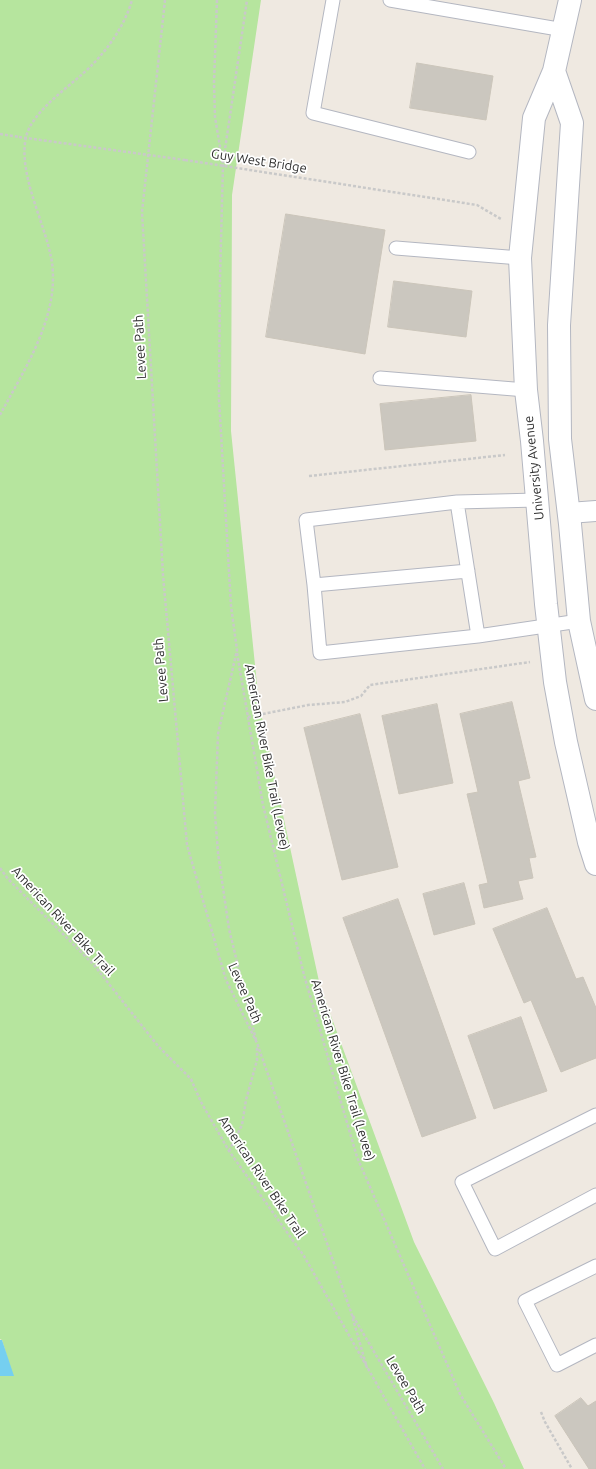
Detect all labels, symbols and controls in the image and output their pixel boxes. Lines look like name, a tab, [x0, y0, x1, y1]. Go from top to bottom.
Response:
street label: Guy West Bridge	[210, 146, 308, 176]
street label: Levee Path	[131, 314, 149, 380]
street label: University Avenue	[521, 415, 547, 521]
street label: Levee Path	[150, 637, 172, 703]
street label: American River Bike Trail (Levee)	[241, 663, 293, 851]
street label: American River Bike Trail	[8, 863, 118, 979]
street label: Levee Path	[225, 960, 265, 1026]
street label: American River Bike Trail (Levee)	[308, 977, 378, 1163]
street label: American River Bike Trail	[215, 1113, 309, 1241]
street label: Levee Path	[383, 1353, 429, 1417]

